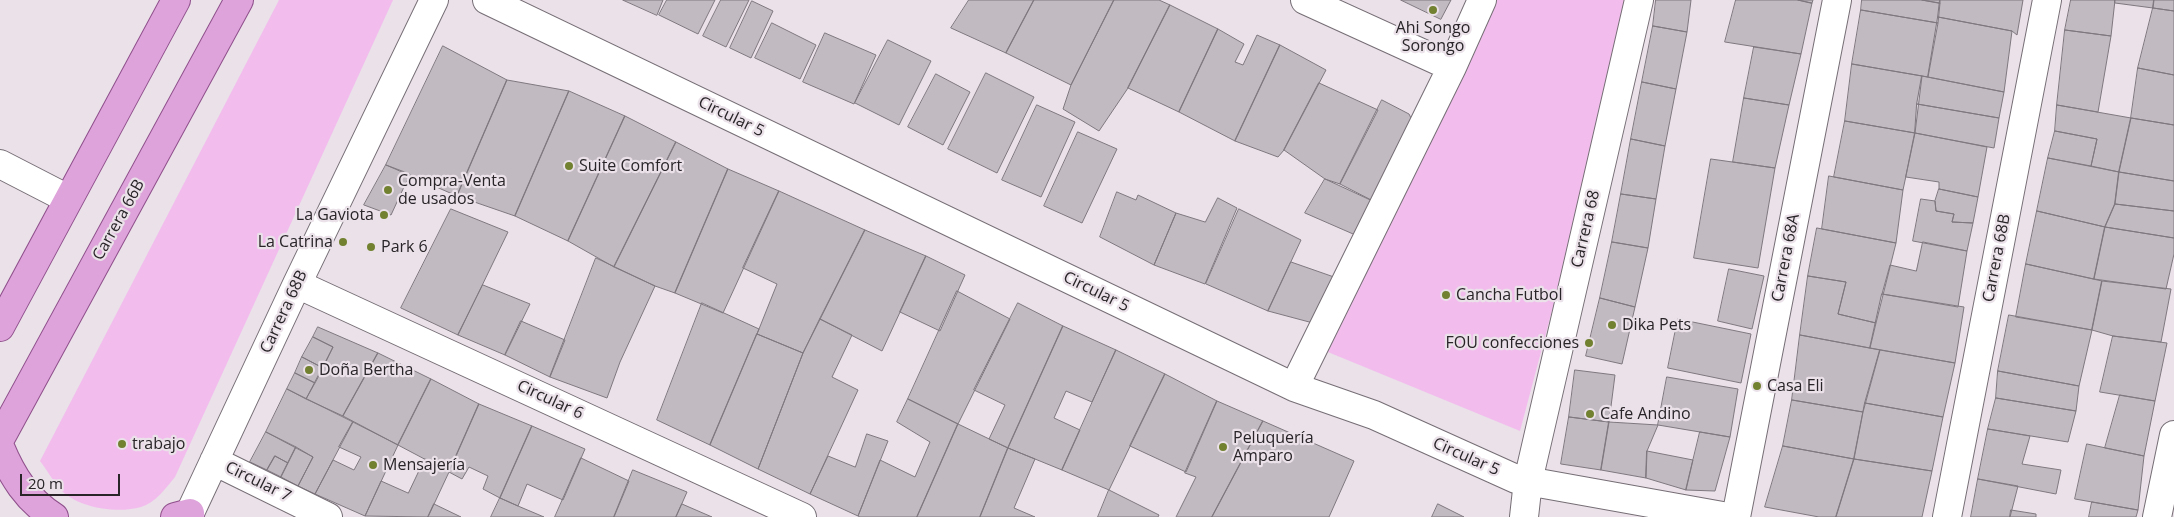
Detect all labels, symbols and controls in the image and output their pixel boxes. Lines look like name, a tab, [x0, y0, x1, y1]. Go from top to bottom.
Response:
marker: Ahi Songo Sorongo	[1427, 4, 1439, 16]
place label: Ahi Songo Sorongo	[1396, 18, 1470, 56]
street label: Circular 5	[695, 93, 767, 141]
place label: Suite Comfort	[579, 156, 682, 176]
marker: Suite Comfort	[563, 160, 575, 172]
place label: Compra-Venta de usados	[398, 171, 506, 209]
street label: Carrera 66B	[89, 176, 149, 264]
marker: Compra-Venta de usados	[382, 184, 394, 196]
street label: Carrera 68	[1568, 188, 1604, 270]
place label: La Gaviota	[296, 205, 374, 225]
marker: La Gaviota	[378, 209, 390, 221]
street label: Carrera 68A	[1768, 212, 1804, 304]
street label: Carrera 68B	[1979, 212, 2015, 304]
place label: La Catrina	[258, 232, 333, 252]
marker: La Catrina	[337, 236, 349, 248]
place label: Park 6	[381, 237, 428, 257]
marker: Park 6	[365, 241, 377, 253]
street label: Carrera 68B	[256, 267, 312, 357]
street label: Circular 5	[1060, 268, 1132, 316]
place label: Cancha Futbol	[1456, 285, 1563, 305]
marker: Cancha Futbol	[1440, 289, 1452, 301]
place label: Dika Pets	[1622, 315, 1691, 335]
marker: Dika Pets	[1606, 319, 1618, 331]
place label: FOU confecciones	[1446, 333, 1579, 353]
marker: FOU confecciones	[1583, 337, 1595, 349]
place label: Doña Bertha	[319, 360, 413, 380]
marker: Doña Bertha	[303, 364, 315, 376]
street label: Circular 6	[514, 376, 586, 424]
place label: Casa Eli	[1767, 376, 1824, 396]
marker: Casa Eli	[1751, 380, 1763, 392]
place label: Cafe Andino	[1600, 404, 1691, 424]
marker: Cafe Andino	[1584, 408, 1596, 420]
place label: Peluquería Amparo	[1233, 428, 1314, 466]
place label: trabajo	[132, 434, 185, 454]
street label: Circular 5	[1430, 434, 1502, 480]
marker: trabajo	[116, 438, 128, 450]
marker: Peluquería Amparo	[1217, 441, 1229, 453]
place label: Mensajería	[383, 455, 465, 475]
street label: Circular 7	[222, 458, 294, 506]
marker: Mensajería	[367, 459, 379, 471]
scale bar	[22, 464, 122, 496]
text: 20 m	[28, 473, 63, 493]

